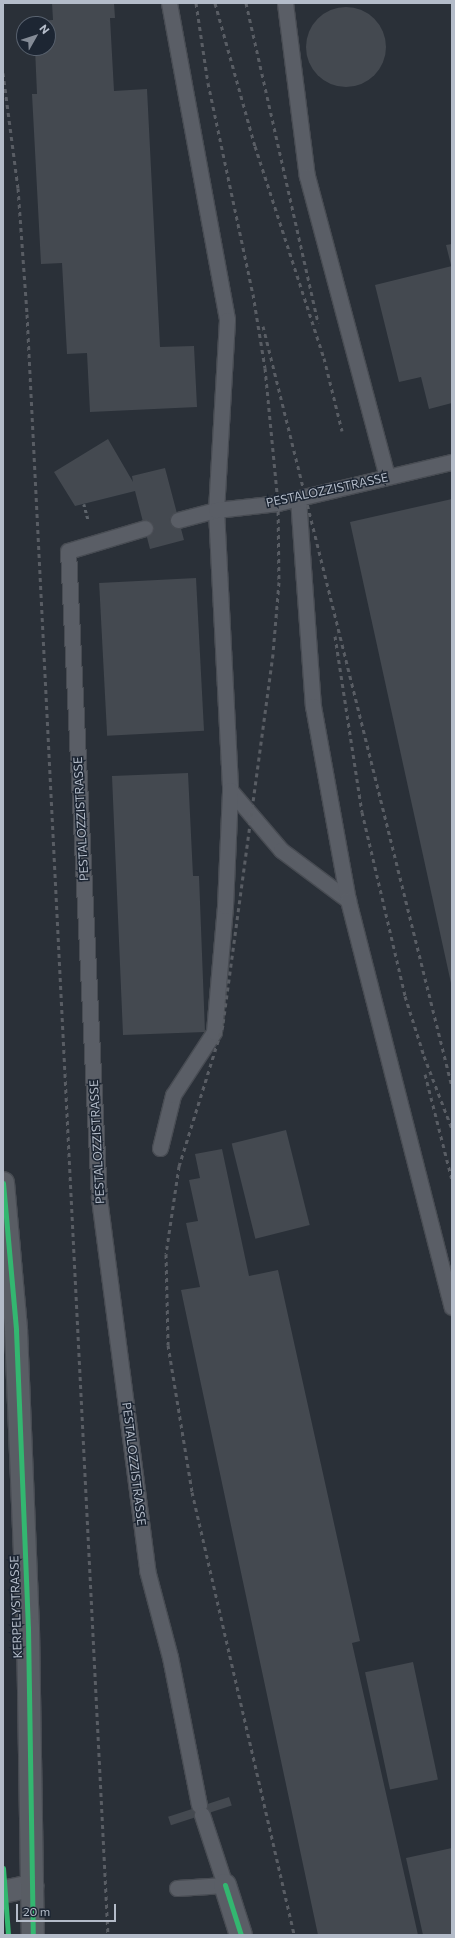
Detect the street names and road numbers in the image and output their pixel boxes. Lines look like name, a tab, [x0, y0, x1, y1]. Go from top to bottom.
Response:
street label: PESTALOZZISTRASSE	[265, 470, 389, 510]
street label: PESTALOZZISTRASSE	[71, 757, 91, 881]
street label: PESTALOZZISTRASSE	[87, 1080, 107, 1204]
street label: PESTALOZZISTRASSE	[119, 1401, 149, 1527]
street label: KERPELYSTRASSE	[7, 1555, 25, 1659]

